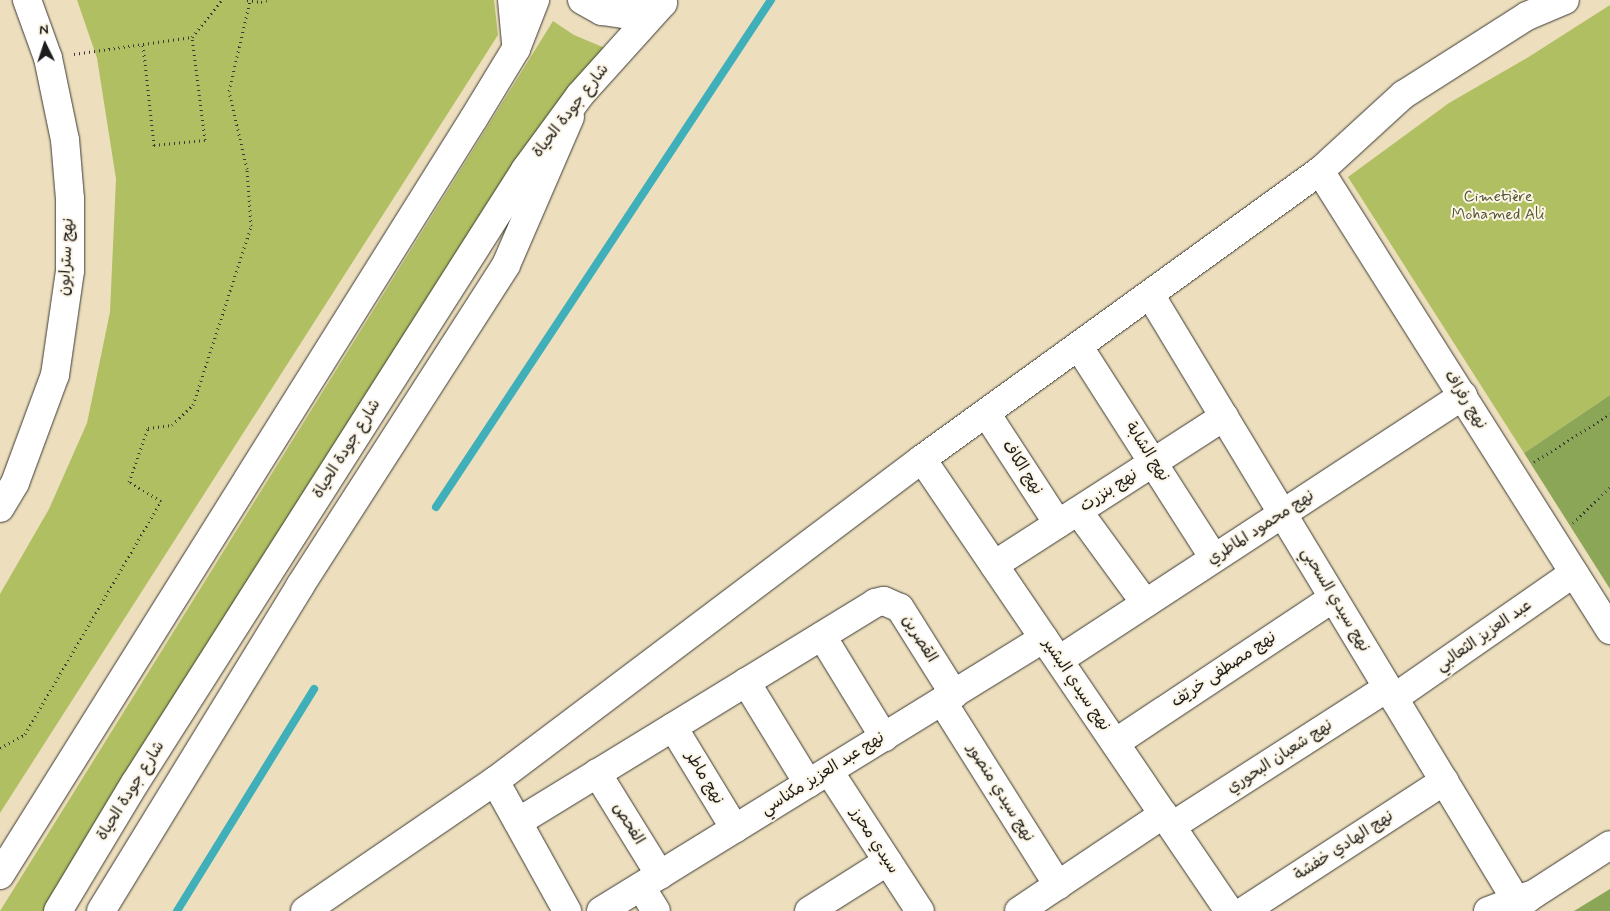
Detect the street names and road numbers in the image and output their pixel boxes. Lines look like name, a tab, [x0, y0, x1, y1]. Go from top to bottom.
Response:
street label: شارع جودة الحياة	[529, 60, 613, 162]
street label: نهج سترابون	[55, 217, 79, 297]
street label: نهج رفراف	[1439, 367, 1491, 433]
street label: شارع جودة الحياة	[309, 396, 385, 502]
street label: نهج الشابة	[1121, 419, 1173, 485]
street label: نهج الكاف	[997, 437, 1047, 499]
street label: نهج بنزرت	[1077, 465, 1141, 517]
street label: نهج محمود الماطري	[1204, 486, 1318, 570]
street label: نهج سيدي السحبي	[1296, 544, 1374, 656]
street label: عبد العزيز الثعالبي	[1432, 596, 1536, 676]
street label: القصرين	[897, 612, 941, 666]
street label: نهج مصطفى خريّف	[1168, 628, 1280, 712]
street label: نهج سيدي البشير	[1038, 635, 1114, 735]
street label: نهج شعبان البحوري	[1224, 716, 1336, 798]
street label: نهج عبد العزيز مكناسي	[758, 728, 888, 820]
street label: شارع جودة الحياة	[93, 738, 169, 844]
street label: نهج سيدي منصور	[962, 740, 1038, 846]
street label: نهج ماطر	[681, 748, 727, 808]
street label: الفحص	[608, 799, 648, 849]
street label: سيدي محرز	[846, 804, 902, 878]
street label: نهج الهادي خفشة	[1291, 807, 1397, 885]

